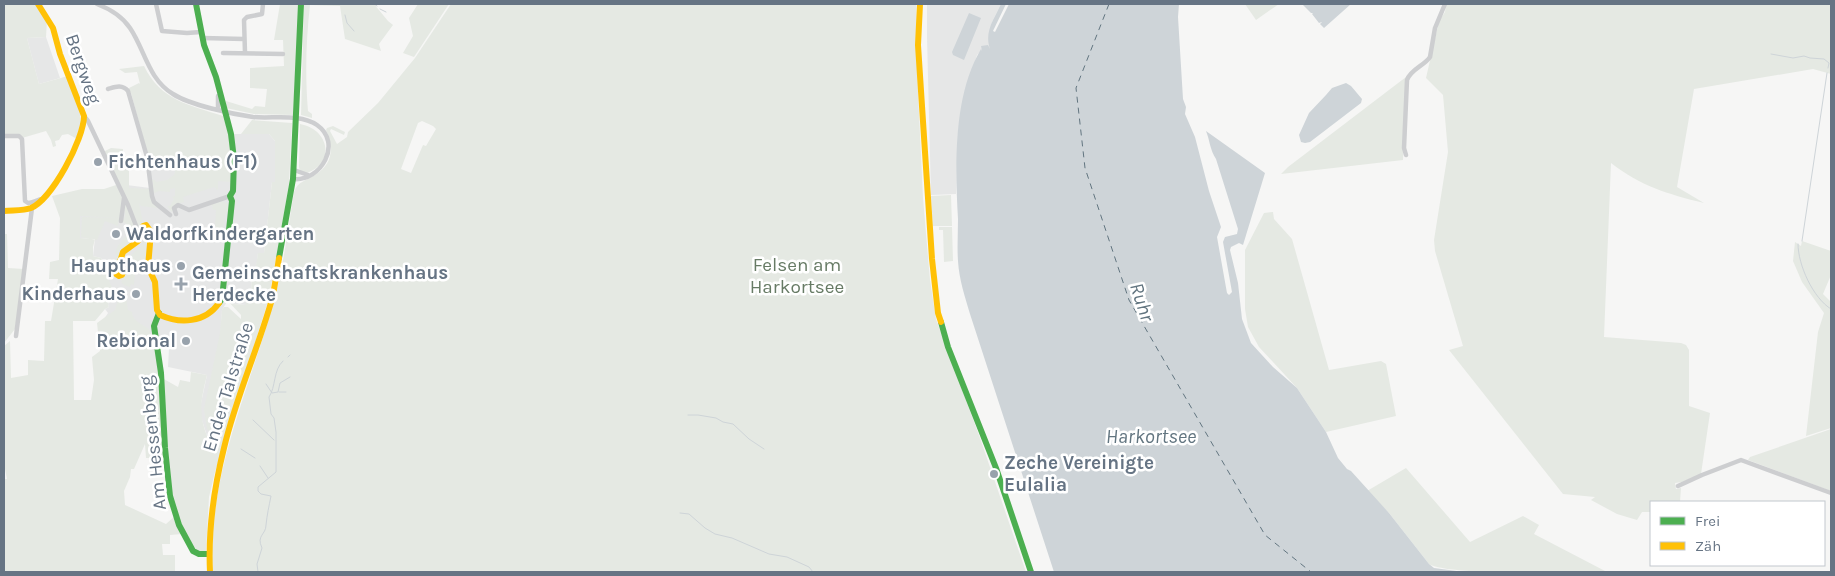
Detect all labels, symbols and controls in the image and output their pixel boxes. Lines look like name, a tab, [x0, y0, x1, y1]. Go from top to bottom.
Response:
street label: Bergweg	[61, 31, 105, 107]
place label: Fichtenhaus (F1)	[108, 151, 258, 173]
marker: Fichtenhaus (F1)	[92, 156, 104, 168]
place label: Waldorfkindergarten	[126, 223, 314, 245]
marker: Waldorfkindergarten	[110, 228, 122, 240]
park label: Felsen am Harkortsee	[750, 254, 844, 298]
place label: Haupthaus	[71, 255, 171, 277]
marker: Haupthaus	[175, 260, 187, 272]
place label: Gemeinschaftskrankenhaus Herdecke	[192, 262, 448, 306]
marker: Gemeinschaftskrankenhaus Herdecke	[174, 277, 188, 291]
water label: Ruhr	[1125, 280, 1159, 326]
place label: Kinderhaus	[21, 283, 126, 305]
marker: Kinderhaus	[130, 288, 142, 300]
street label: Ender Talstraße	[198, 320, 258, 454]
place label: Rebional	[96, 330, 176, 352]
marker: Rebional	[180, 335, 192, 347]
street label: Am Hessenberg	[135, 374, 171, 511]
water label: Harkortsee	[1106, 425, 1196, 448]
place label: Zeche Vereinigte Eulalia	[1004, 452, 1154, 496]
marker: Zeche Vereinigte Eulalia	[988, 468, 1000, 480]
legend	[1650, 501, 1825, 566]
text: Frei	[1695, 512, 1720, 530]
text: Zäh	[1695, 537, 1721, 555]

